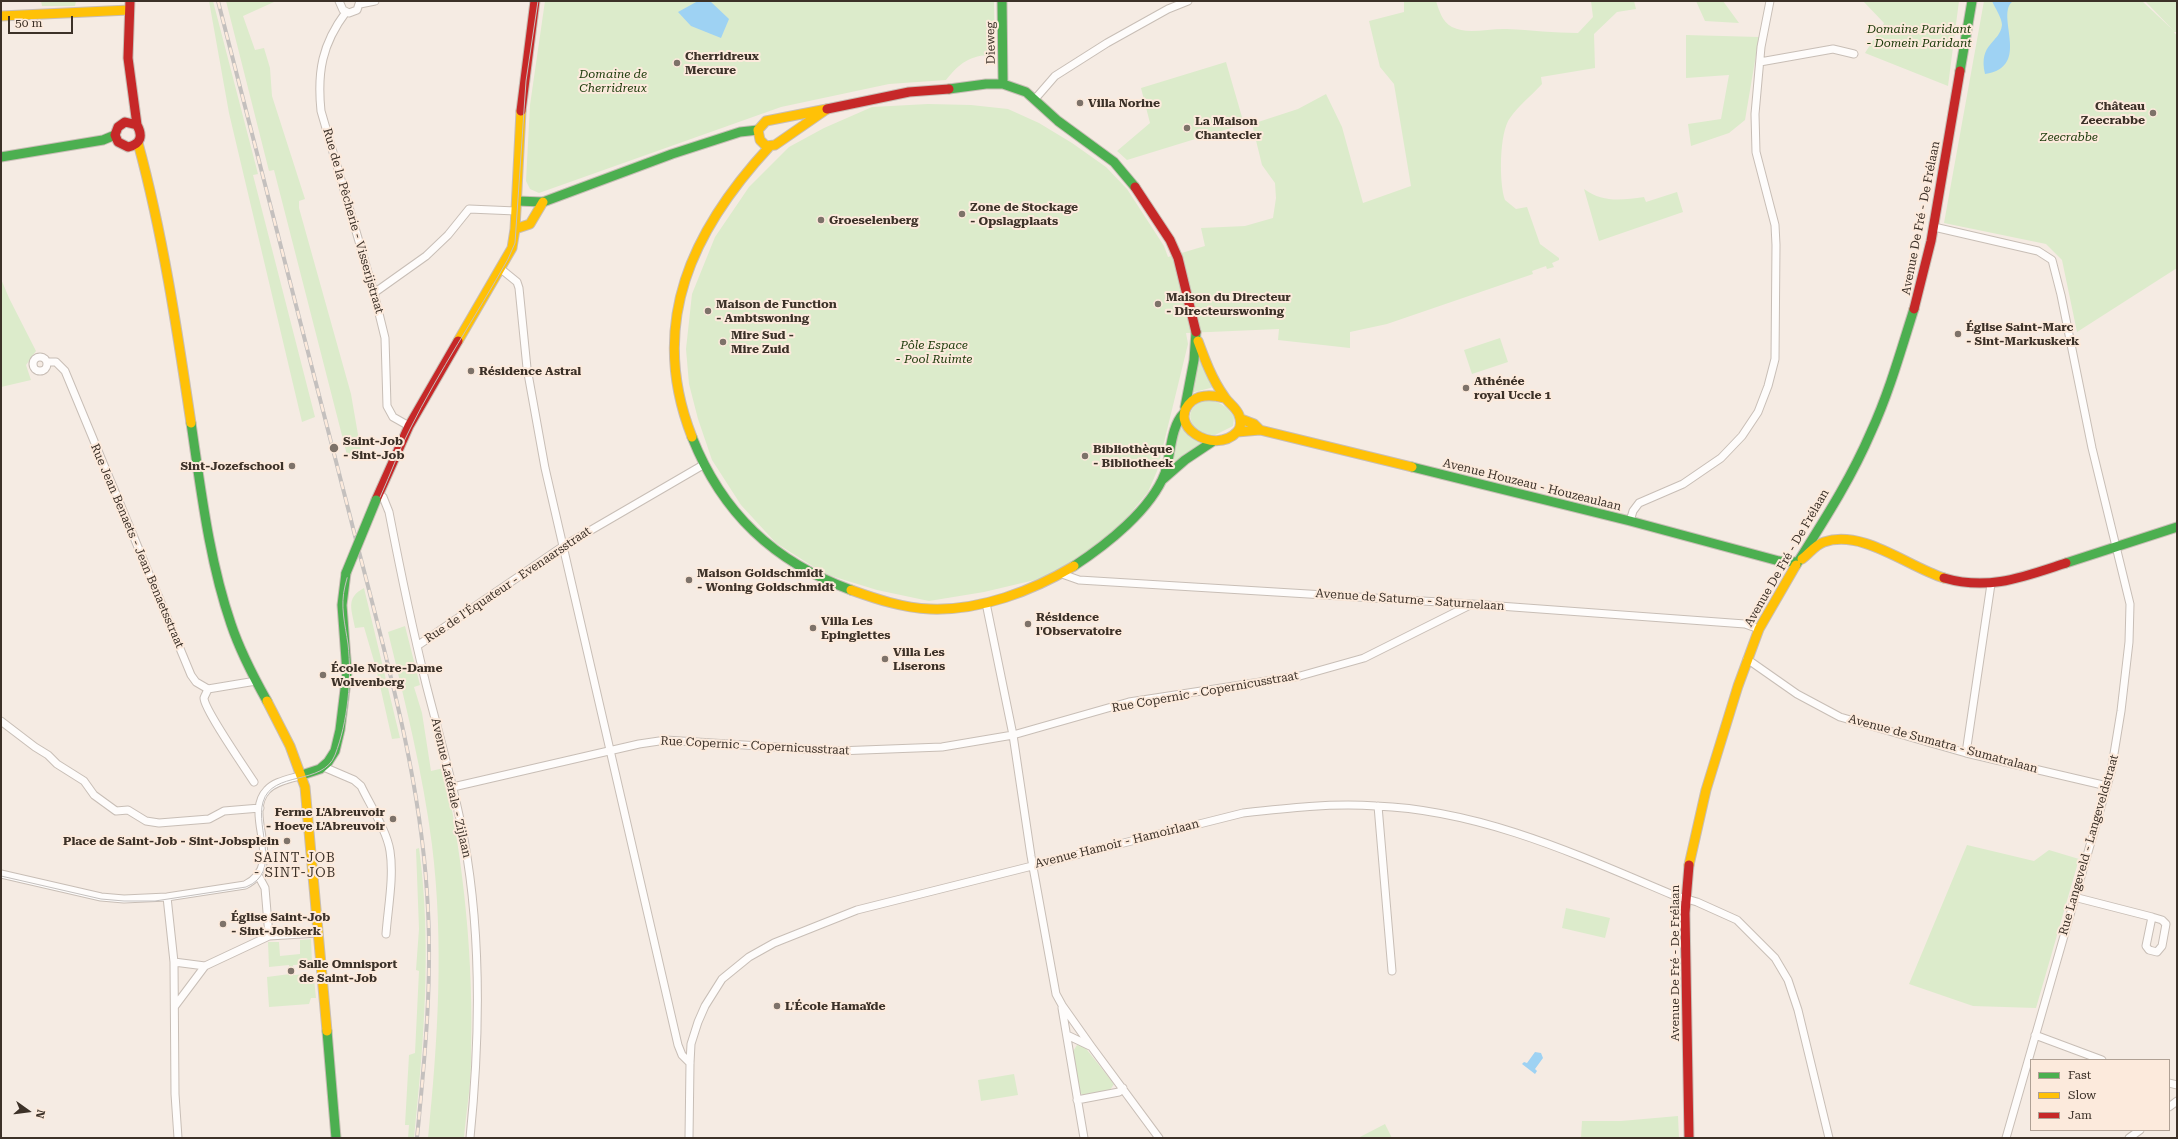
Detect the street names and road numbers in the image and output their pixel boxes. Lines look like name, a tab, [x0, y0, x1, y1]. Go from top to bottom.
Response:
street label: Dieweg	[983, 22, 999, 64]
street label: Rue de la Pêcherie - Visserijstraat	[320, 127, 386, 315]
street label: Avenue De Fré - De Frélaan	[1899, 140, 1943, 296]
street label: Rue Jean Benaets - Jean Benaetsstraat	[87, 442, 187, 650]
street label: Avenue Houzeau - Houzeaulaan	[1441, 456, 1623, 514]
street label: Avenue De Fré - De Frélaan	[1742, 487, 1832, 629]
street label: Rue de l'Équateur - Evenaarsstraat	[422, 524, 594, 646]
street label: Avenue de Saturne - Saturnelaan	[1315, 586, 1505, 614]
street label: Rue Copernic - Copernicusstraat	[1111, 668, 1299, 716]
street label: Avenue de Sumatra - Sumatralaan	[1847, 712, 2039, 776]
street label: Avenue Latérale - Zijlaan	[428, 717, 474, 859]
street label: Rue Copernic - Copernicusstraat	[660, 734, 850, 758]
street label: Rue Langeveld - Langeveldstraat	[2056, 753, 2122, 937]
street label: Avenue Hamoir - Hamoirlaan	[1033, 817, 1201, 871]
street label: Avenue De Fré - De Frélaan	[1668, 885, 1682, 1041]

